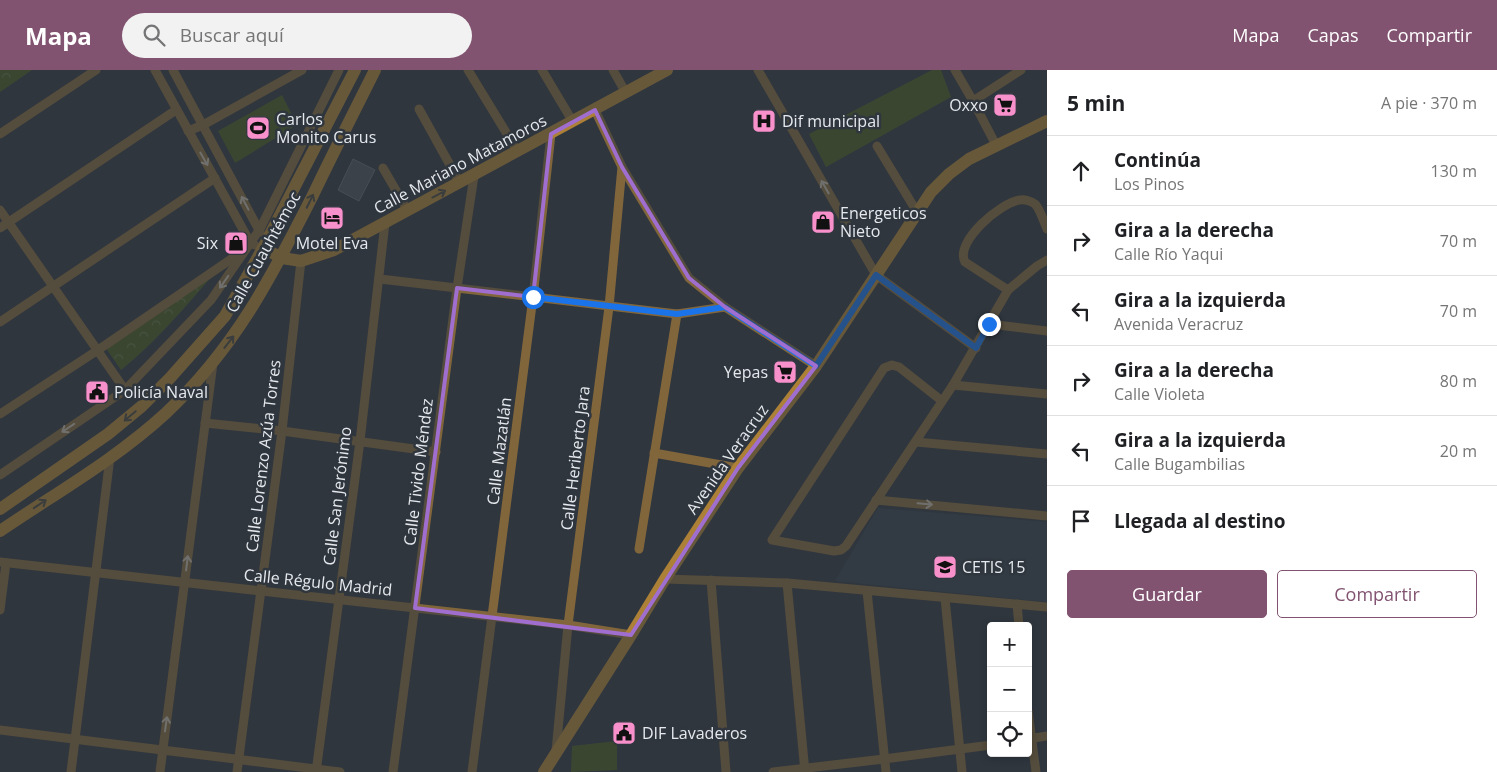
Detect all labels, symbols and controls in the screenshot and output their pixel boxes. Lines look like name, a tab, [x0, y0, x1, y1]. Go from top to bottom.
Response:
search box	[122, 13, 472, 58]
text: Mapa	[25, 19, 92, 52]
icon: search	[140, 21, 168, 49]
text: Buscar aquí	[180, 22, 284, 48]
text: Mapa	[1232, 23, 1280, 47]
text: Capas	[1308, 23, 1358, 47]
text: Compartir	[1386, 23, 1472, 47]
text: 5 min	[1067, 89, 1125, 117]
supermarket icon: Oxxo	[992, 92, 1018, 118]
text: A pie · 370 m	[1381, 92, 1477, 114]
place label: Oxxo	[949, 94, 988, 116]
place label: Carlos Monito Carus	[276, 108, 376, 148]
hospital icon: Dif municipal	[751, 108, 777, 134]
street label: Calle Mariano Matamoros	[370, 109, 550, 219]
place label: Dif municipal	[782, 110, 880, 132]
sports icon: Carlos Monito Carus	[245, 115, 271, 141]
text: Continúa	[1114, 147, 1201, 173]
one-way arrow	[200, 151, 210, 165]
icon: ahead	[1067, 157, 1095, 185]
text: 130 m	[1431, 160, 1477, 182]
text: Los Pinos	[1114, 173, 1184, 195]
one-way arrow	[820, 180, 829, 195]
street label: Calle Cuauhtémoc	[221, 187, 306, 317]
one-way arrow	[432, 189, 446, 199]
one-way arrow	[306, 194, 315, 209]
one-way arrow	[240, 196, 250, 211]
place label: Energeticos Nieto	[840, 202, 927, 242]
hotel icon: Motel Eva	[319, 205, 345, 231]
shop icon: Energeticos Nieto	[810, 209, 836, 235]
text: Gira a la derecha	[1114, 217, 1274, 243]
icon: right	[1067, 227, 1095, 255]
shop icon: Six	[223, 230, 249, 256]
text: 70 m	[1440, 230, 1477, 252]
place label: Six	[197, 232, 219, 254]
place label: Motel Eva	[296, 232, 368, 254]
text: Calle Río Yaqui	[1114, 243, 1223, 265]
one-way arrow	[219, 275, 229, 289]
route start	[522, 286, 545, 309]
text: Gira a la izquierda	[1114, 287, 1286, 313]
icon: left	[1067, 297, 1095, 325]
text: 70 m	[1440, 300, 1477, 322]
route end	[978, 313, 1001, 336]
text: Avenida Veracruz	[1114, 313, 1243, 335]
one-way arrow	[224, 335, 234, 349]
text: Gira a la derecha	[1114, 357, 1274, 383]
street label: Calle Lorenzo Azúa Torres	[240, 359, 286, 553]
supermarket icon: Yepas	[772, 359, 798, 385]
place label: Yepas	[724, 361, 768, 383]
icon: right	[1067, 367, 1095, 395]
text: 80 m	[1440, 370, 1477, 392]
public building icon: Policía Naval	[84, 379, 110, 405]
place label: Policía Naval	[114, 381, 208, 403]
text: Calle Violeta	[1114, 383, 1205, 405]
street label: Calle Heriberto Jara	[555, 385, 595, 531]
street label: Calle Mazatlán	[481, 396, 517, 506]
street label: Calle Tivido Méndez	[398, 397, 438, 547]
street label: Avenida Veracruz	[681, 400, 773, 518]
one-way arrow	[124, 410, 137, 421]
one-way arrow	[62, 423, 76, 433]
street label: Calle San Jerónimo	[318, 425, 356, 567]
text: Gira a la izquierda	[1114, 427, 1286, 453]
icon: left	[1067, 437, 1095, 465]
text: 20 m	[1440, 440, 1477, 462]
text: Calle Bugambilias	[1114, 453, 1245, 475]
one-way arrow	[33, 499, 47, 509]
one-way arrow	[916, 500, 932, 509]
icon: arrive	[1067, 507, 1095, 535]
text: Llegada al destino	[1114, 508, 1286, 534]
school or university icon: CETIS 15	[932, 554, 958, 580]
one-way arrow	[182, 555, 192, 571]
place label: CETIS 15	[962, 556, 1025, 578]
street label: Calle Régulo Madrid	[243, 563, 393, 601]
button: Guardar	[1067, 570, 1267, 618]
button: Compartir	[1277, 570, 1477, 618]
map controls	[987, 622, 1032, 757]
button: +	[987, 622, 1032, 667]
button: −	[987, 667, 1032, 712]
button: locate	[987, 712, 1032, 757]
one-way arrow	[161, 716, 171, 732]
public building icon: DIF Lavaderos	[611, 720, 637, 746]
place label: DIF Lavaderos	[642, 722, 747, 744]

